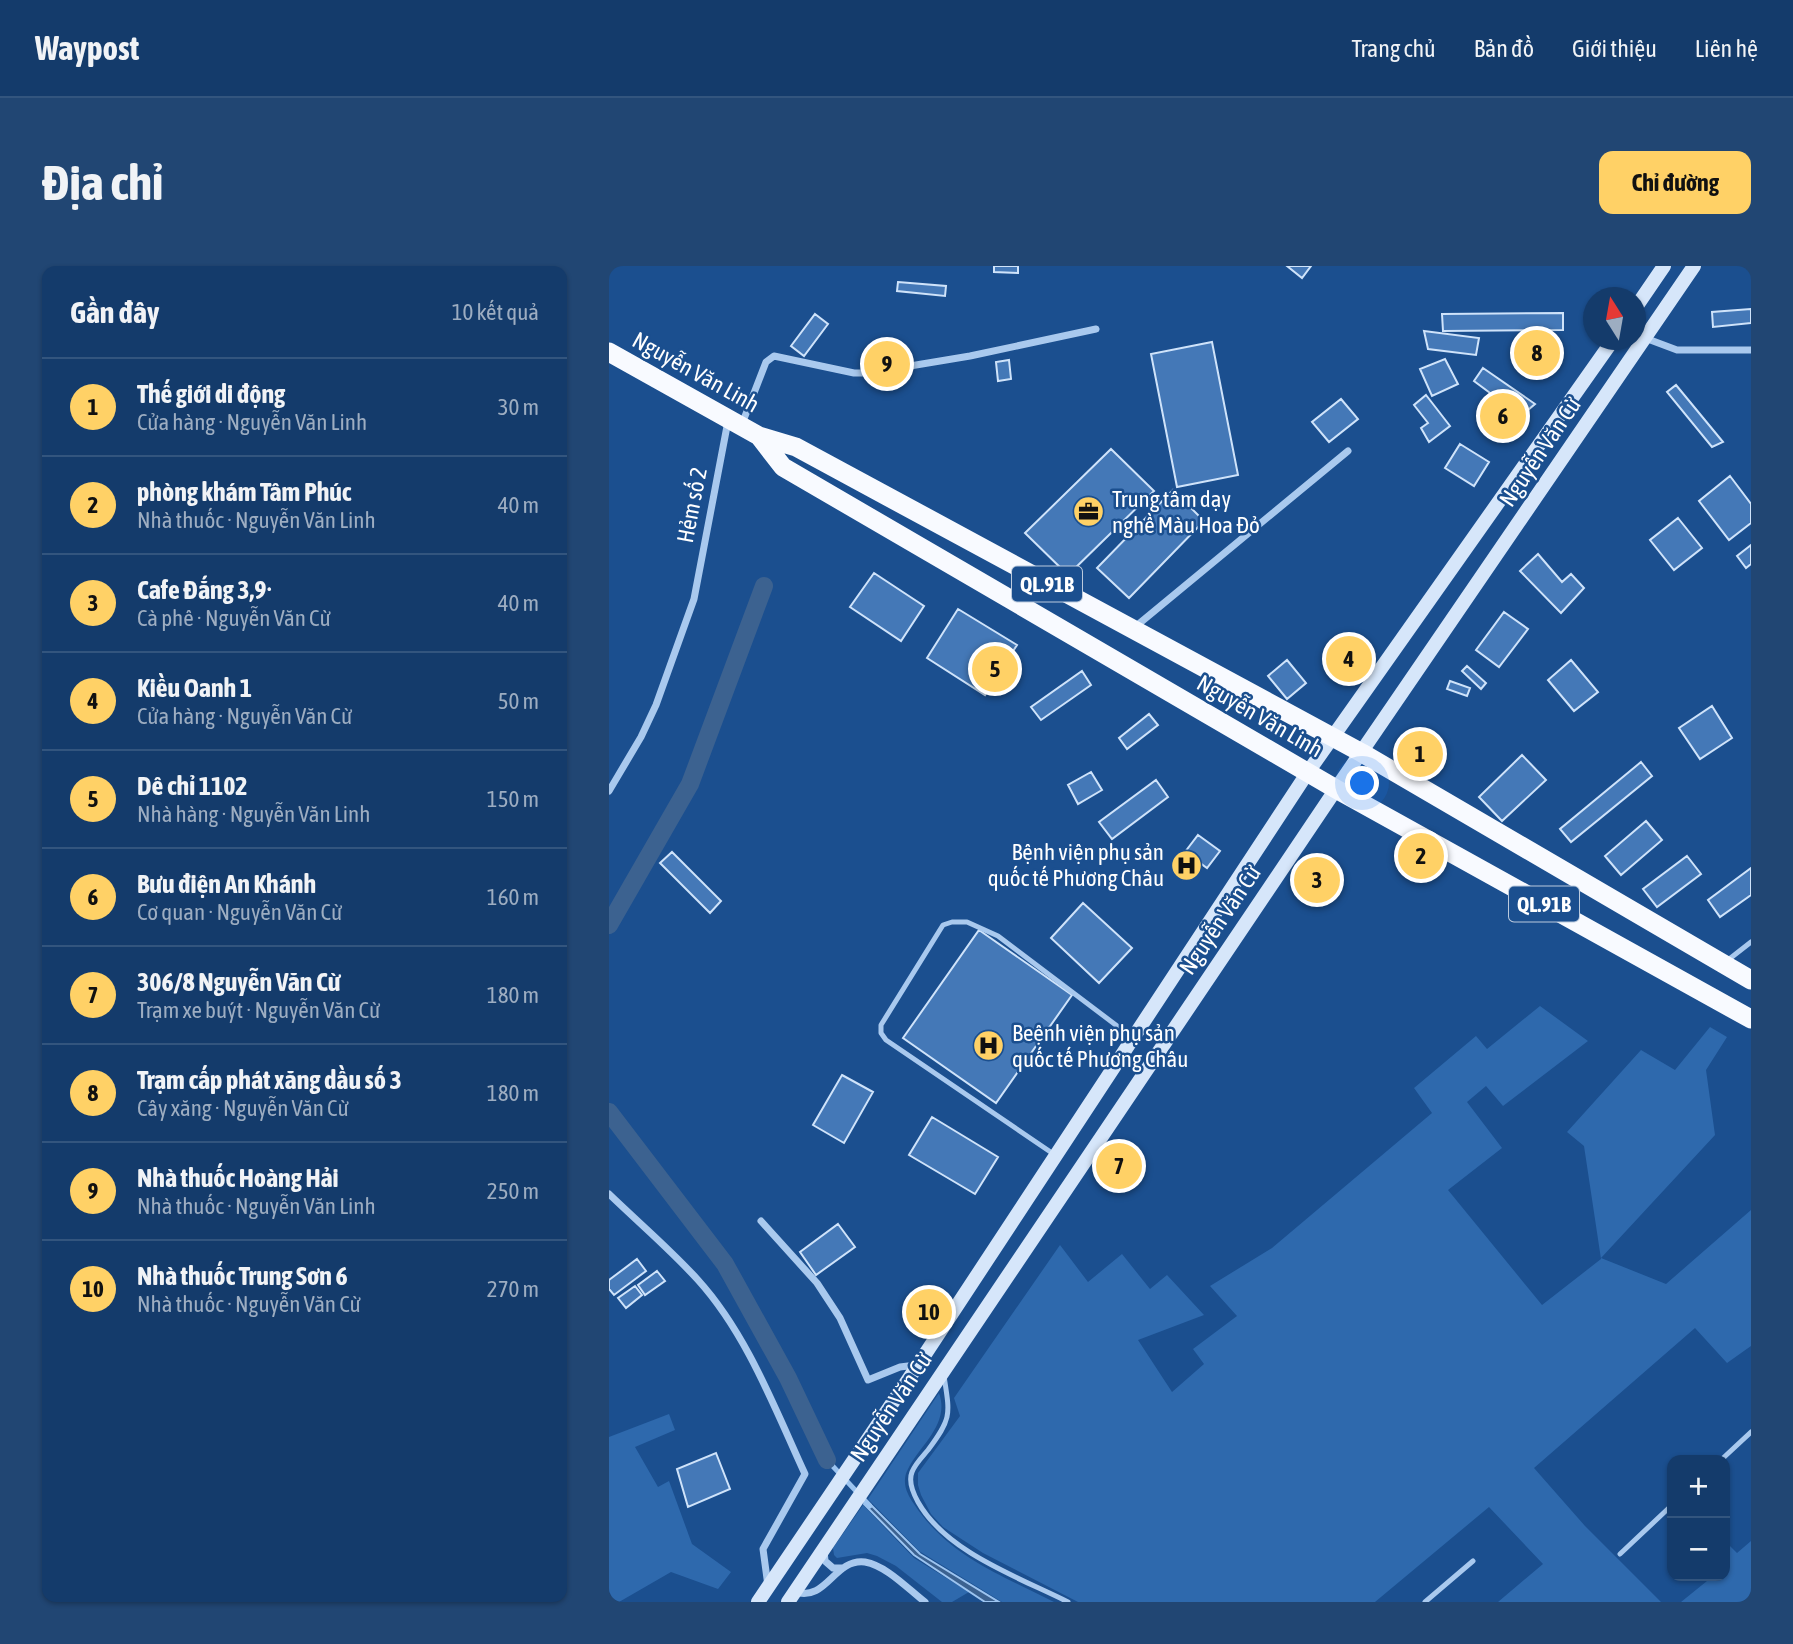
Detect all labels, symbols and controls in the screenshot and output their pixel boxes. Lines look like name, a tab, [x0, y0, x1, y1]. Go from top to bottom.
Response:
text: Waypost	[35, 29, 139, 67]
text: Trang chủ	[1351, 35, 1436, 62]
text: Bản đồ	[1474, 35, 1534, 62]
text: Giới thiệu	[1572, 35, 1657, 62]
text: Liên hệ	[1695, 35, 1758, 62]
button: Chỉ đường	[1599, 151, 1751, 214]
text: Địa chỉ	[42, 154, 163, 210]
north arrow	[1583, 287, 1646, 350]
text: Gần đây	[70, 295, 159, 329]
text: 10 kết quả	[452, 299, 539, 325]
street label: Nguyễn Văn Linh	[628, 327, 764, 417]
pin: 8	[1514, 327, 1560, 379]
pin: 9	[864, 338, 910, 390]
text: Thế giới di động	[137, 379, 285, 409]
pin: 6	[1480, 390, 1526, 442]
street label: Nguyễn Văn Cừ	[1494, 392, 1586, 511]
text: 1	[88, 394, 98, 420]
text: 30 m	[498, 394, 539, 420]
text: Cửa hàng · Nguyễn Văn Linh	[137, 409, 367, 435]
street label: Hẻm số 2	[672, 465, 712, 545]
text: phòng khám Tâm Phúc	[137, 477, 351, 507]
place label: Trung tâm dạy nghề Màu Hoa Đỏ	[1112, 486, 1260, 538]
text: 2	[88, 492, 98, 518]
text: 40 m	[498, 492, 539, 518]
office icon: Trung tâm dạy nghề Màu Hoa Đỏ	[1072, 495, 1106, 529]
text: Nhà thuốc · Nguyễn Văn Linh	[137, 507, 376, 533]
road number: QL.91B	[1012, 566, 1082, 602]
text: Cafe Đắng 3,9·	[137, 575, 272, 605]
text: 3	[88, 590, 98, 616]
text: 40 m	[498, 590, 539, 616]
text: Cà phê · Nguyễn Văn Cừ	[137, 605, 331, 631]
pin: 4	[1326, 633, 1372, 685]
pin: 5	[972, 643, 1018, 695]
street label: Nguyễn Văn Linh	[1193, 670, 1327, 762]
text: Kiều Oanh 1	[137, 673, 252, 703]
text: 4	[88, 688, 98, 714]
text: 50 m	[498, 688, 539, 714]
text: Cửa hàng · Nguyễn Văn Cừ	[137, 703, 352, 729]
pin: 1	[1397, 728, 1443, 780]
your location	[1345, 766, 1379, 800]
text: Dê chỉ 1102	[137, 771, 248, 801]
text: 5	[88, 786, 98, 812]
text: 150 m	[487, 786, 539, 812]
text: Nhà hàng · Nguyễn Văn Linh	[137, 801, 370, 827]
pin: 2	[1398, 830, 1444, 882]
place label: Bệnh viện phụ sản quốc tế Phương Châu	[988, 839, 1164, 891]
hospital icon: Bệnh viện phụ sản quốc tế Phương Châu	[1170, 848, 1204, 882]
pin: 3	[1294, 854, 1340, 906]
street label: Nguyễn Văn Cừ	[1174, 860, 1266, 979]
text: Bưu điện An Khánh	[137, 869, 316, 899]
text: 6	[88, 884, 98, 910]
text: 160 m	[487, 884, 539, 910]
road number: QL.91B	[1509, 886, 1579, 922]
text: Cơ quan · Nguyễn Văn Cừ	[137, 899, 342, 925]
text: 306/8 Nguyễn Văn Cừ	[137, 967, 340, 997]
text: 7	[88, 982, 98, 1008]
text: 180 m	[487, 982, 539, 1008]
text: Trạm xe buýt · Nguyễn Văn Cừ	[137, 997, 380, 1023]
place label: Beệnh viện phụ sản quốc tế Phương Châu	[1012, 1020, 1188, 1072]
hospital icon: Beệnh viện phụ sản quốc tế Phương Châu	[972, 1029, 1006, 1063]
text: Trạm cấp phát xăng dầu số 3	[137, 1065, 402, 1095]
text: 8	[88, 1080, 98, 1106]
text: 180 m	[487, 1080, 539, 1106]
text: Cây xăng · Nguyễn Văn Cừ	[137, 1095, 349, 1121]
pin: 7	[1096, 1140, 1142, 1192]
text: Nhà thuốc Hoàng Hải	[137, 1163, 339, 1193]
text: 9	[88, 1178, 98, 1204]
text: 250 m	[487, 1178, 539, 1204]
text: Nhà thuốc · Nguyễn Văn Linh	[137, 1193, 376, 1219]
text: Nhà thuốc Trung Sơn 6	[137, 1261, 348, 1291]
text: 10	[82, 1276, 104, 1302]
text: 270 m	[487, 1276, 539, 1302]
pin: 10	[906, 1286, 952, 1338]
text: Nhà thuốc · Nguyễn Văn Cừ	[137, 1291, 361, 1317]
street label: Nguyễn Văn Cừ	[845, 1347, 937, 1466]
map controls	[1667, 1455, 1730, 1581]
button: +	[1667, 1455, 1730, 1518]
button: −	[1667, 1518, 1730, 1581]

